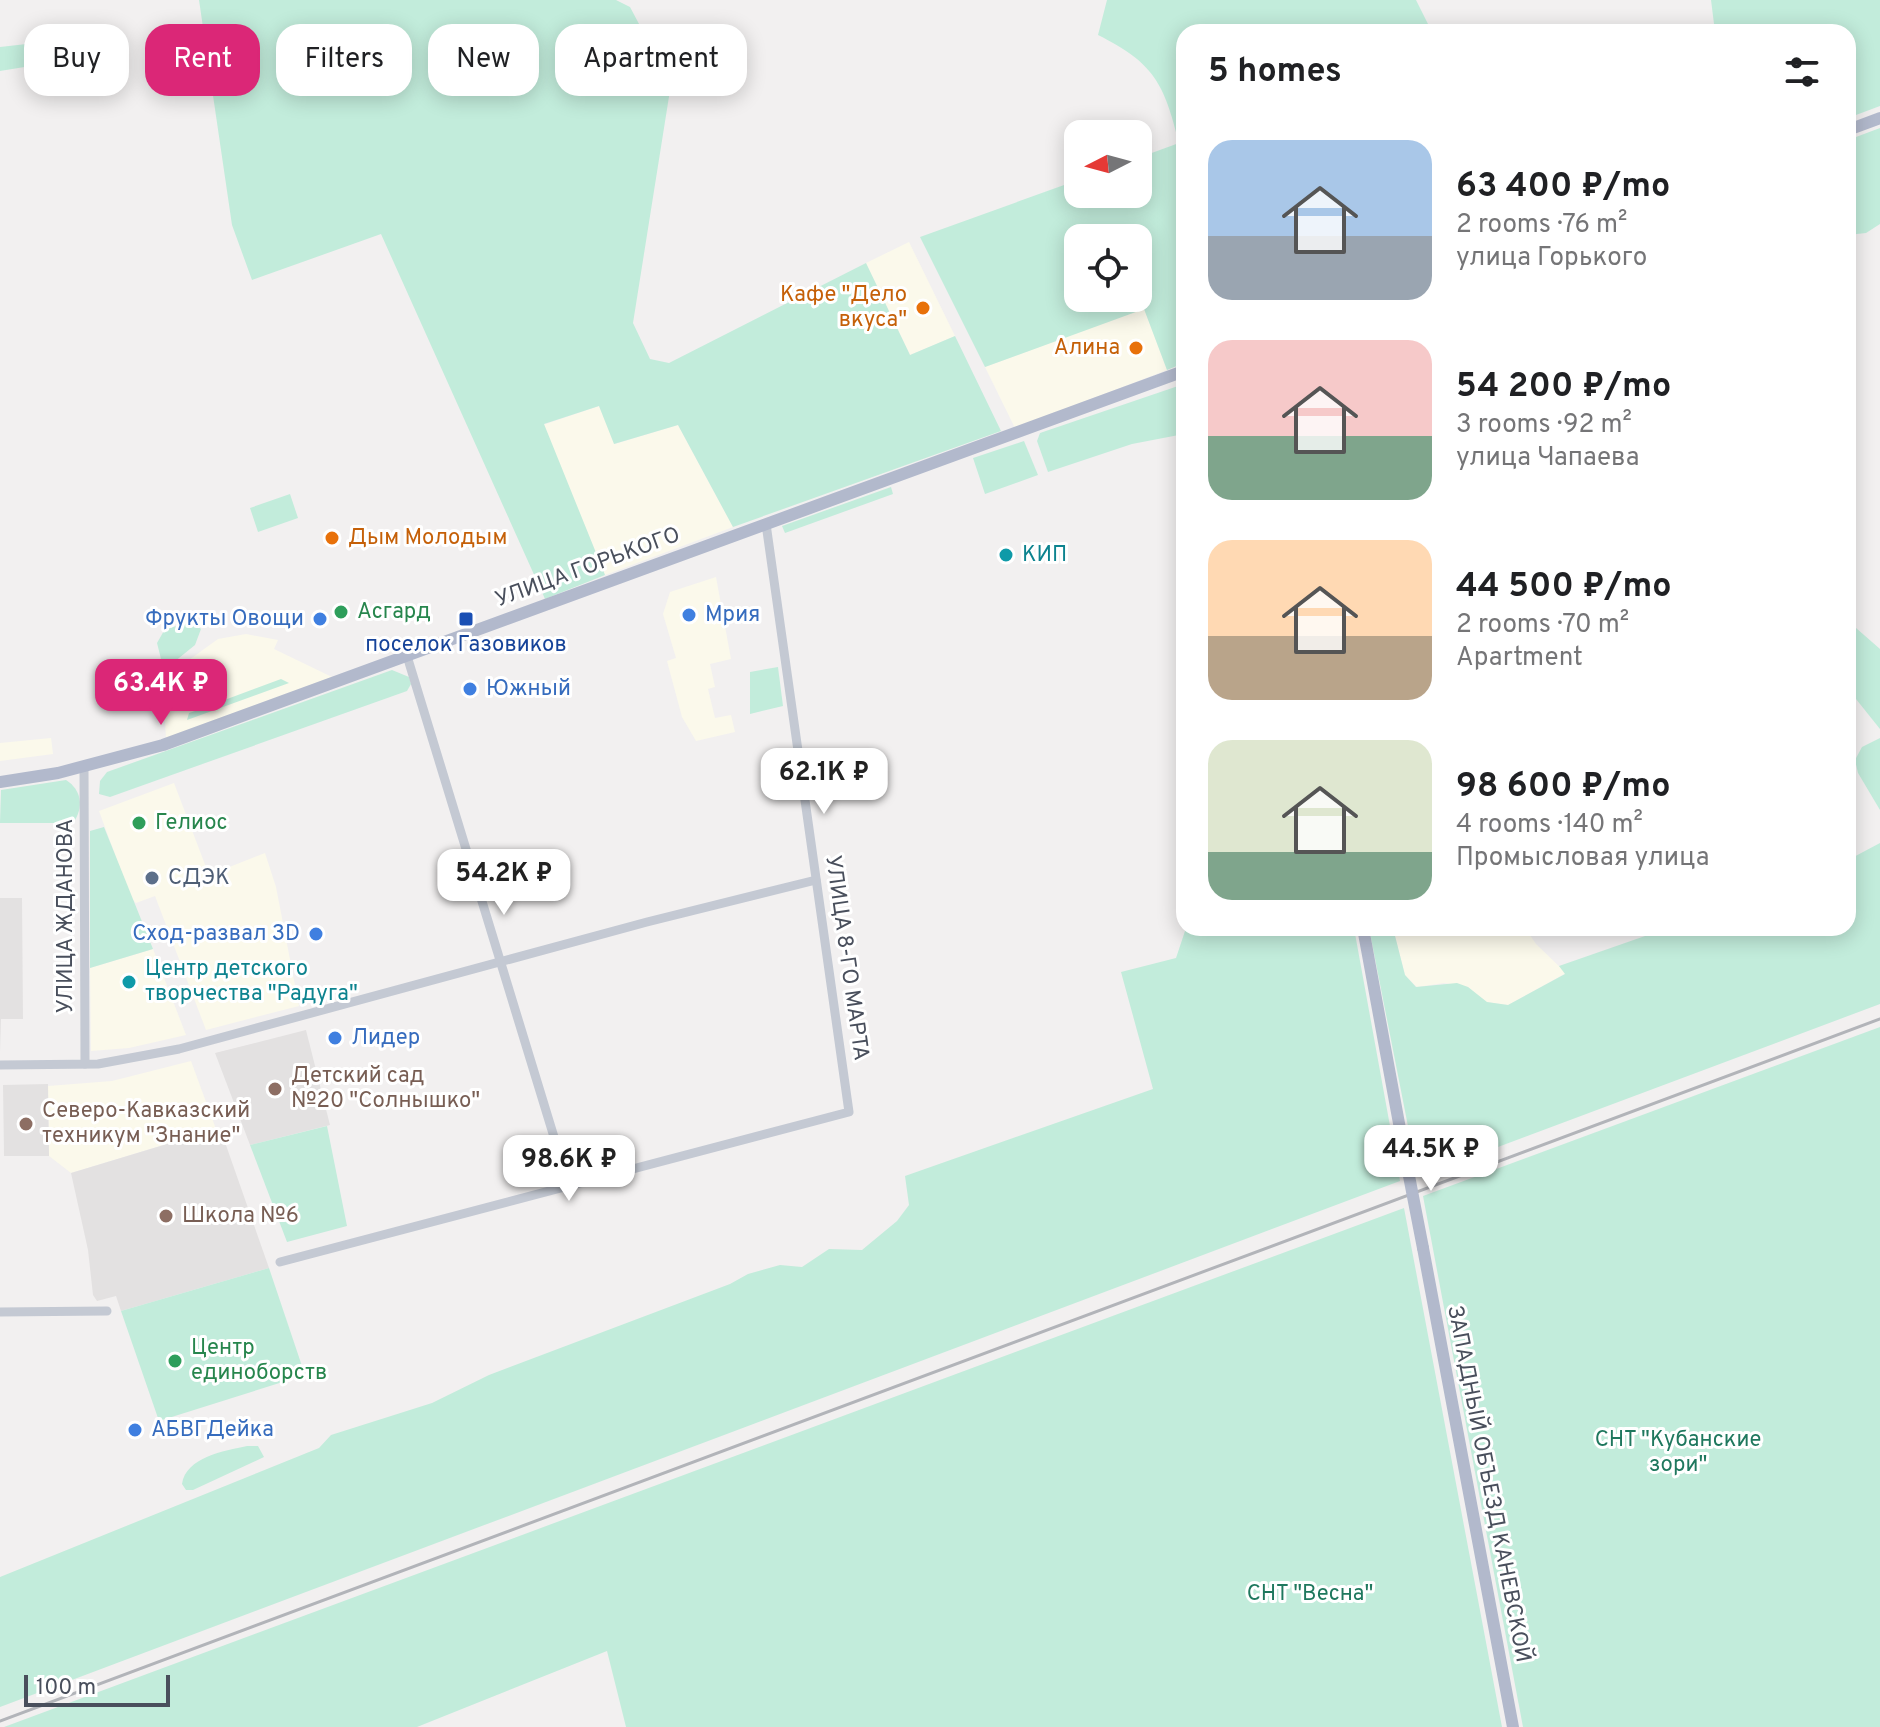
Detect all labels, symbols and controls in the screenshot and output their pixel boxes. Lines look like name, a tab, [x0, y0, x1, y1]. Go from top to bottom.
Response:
chip: Buy	[24, 24, 129, 96]
chip: Rent	[145, 24, 260, 96]
chip: Filters	[276, 24, 412, 96]
chip: New	[428, 24, 539, 96]
chip: Apartment	[555, 24, 747, 96]
icon: filters	[1780, 50, 1824, 94]
text: 5 homes	[1208, 51, 1342, 94]
north arrow	[1064, 120, 1152, 208]
map controls	[1064, 120, 1152, 312]
text: 63 400 ₽/mo	[1456, 166, 1670, 209]
icon: home	[1272, 172, 1368, 268]
text: 2 rooms · 76 m²	[1456, 209, 1628, 242]
button: locate	[1064, 224, 1152, 312]
text: улица Горького	[1456, 242, 1647, 275]
place label: Кафе "Дело вкуса"	[780, 282, 907, 334]
marker: Кафе "Дело вкуса"	[914, 299, 932, 317]
place label: Алина	[1054, 335, 1120, 362]
marker: Алина	[1127, 339, 1145, 357]
text: 54 200 ₽/mo	[1456, 366, 1671, 409]
icon: home	[1272, 372, 1368, 468]
text: 3 rooms · 92 m²	[1456, 409, 1632, 442]
text: улица Чапаева	[1456, 442, 1639, 475]
street label: УЛИЦА ГОРЬКОГО	[492, 522, 684, 614]
place label: Дым Молодым	[348, 525, 507, 552]
marker: Дым Молодым	[323, 529, 341, 547]
place label: КИП	[1022, 542, 1067, 569]
marker: КИП	[997, 546, 1015, 564]
text: 44 500 ₽/mo	[1456, 566, 1672, 609]
icon: home	[1272, 572, 1368, 668]
place label: Асгард	[357, 599, 431, 626]
place label: Мрия	[705, 602, 760, 629]
marker: Асгард	[332, 603, 350, 621]
place label: Фрукты Овощи	[145, 606, 304, 633]
marker: Мрия	[680, 606, 698, 624]
text: 2 rooms · 70 m²	[1456, 609, 1629, 642]
marker: Фрукты Овощи	[311, 610, 329, 628]
marker: поселок Газовиков	[457, 610, 475, 628]
place label: поселок Газовиков	[365, 632, 567, 659]
text: Apartment	[1456, 642, 1583, 675]
pin: 63.4K ₽	[87, 659, 235, 727]
text: 63.4K ₽	[113, 668, 209, 701]
place label: Южный	[486, 676, 571, 703]
marker: Южный	[461, 680, 479, 698]
pin: 62.1K ₽	[750, 748, 898, 816]
text: 62.1K ₽	[779, 757, 869, 790]
text: 98 600 ₽/mo	[1456, 766, 1670, 809]
icon: home	[1272, 772, 1368, 868]
text: 4 rooms · 140 m²	[1456, 809, 1643, 842]
place label: Гелиос	[155, 810, 228, 837]
marker: Гелиос	[130, 814, 148, 832]
street label: УЛИЦА ЖДАНОВА	[53, 819, 80, 1013]
text: Промысловая улица	[1456, 842, 1709, 875]
pin: 54.2K ₽	[430, 849, 578, 917]
street label: УЛИЦА 8-ГО МАРТА	[818, 854, 874, 1062]
text: 54.2K ₽	[455, 858, 553, 891]
place label: СДЭК	[168, 865, 230, 892]
marker: СДЭК	[143, 869, 161, 887]
place label: Сход-развал 3D	[132, 921, 300, 948]
marker: Сход-развал 3D	[307, 925, 325, 943]
place label: Центр детского творчества "Радуга"	[145, 956, 358, 1008]
marker: Центр детского творчества "Радуга"	[120, 973, 138, 991]
place label: Лидер	[351, 1025, 420, 1052]
marker: Лидер	[326, 1029, 344, 1047]
place label: Детский сад №20 "Солнышко"	[291, 1063, 480, 1115]
marker: Детский сад №20 "Солнышко"	[266, 1080, 284, 1098]
place label: Северо-Кавказский техникум "Знание"	[42, 1098, 250, 1150]
marker: Северо-Кавказский техникум "Знание"	[17, 1115, 35, 1133]
pin: 44.5K ₽	[1357, 1125, 1505, 1193]
text: 44.5K ₽	[1382, 1134, 1480, 1167]
pin: 98.6K ₽	[495, 1135, 643, 1203]
text: 98.6K ₽	[521, 1144, 617, 1177]
place label: Школа №6	[182, 1203, 299, 1230]
marker: Школа №6	[157, 1207, 175, 1225]
street label: ЗАПАДНЫЙ ОБЪЕЗД КАНЕВСКОЙ	[1440, 1303, 1539, 1665]
place label: Центр единоборств	[191, 1335, 327, 1387]
marker: Центр единоборств	[166, 1352, 184, 1370]
place label: АБВГДейка	[151, 1417, 274, 1444]
marker: АБВГДейка	[126, 1421, 144, 1439]
park label: СНТ "Кубанские зори"	[1595, 1427, 1761, 1479]
park label: СНТ "Весна"	[1247, 1581, 1373, 1608]
scale bar	[24, 1671, 170, 1707]
text: 100 m	[36, 1675, 96, 1702]

